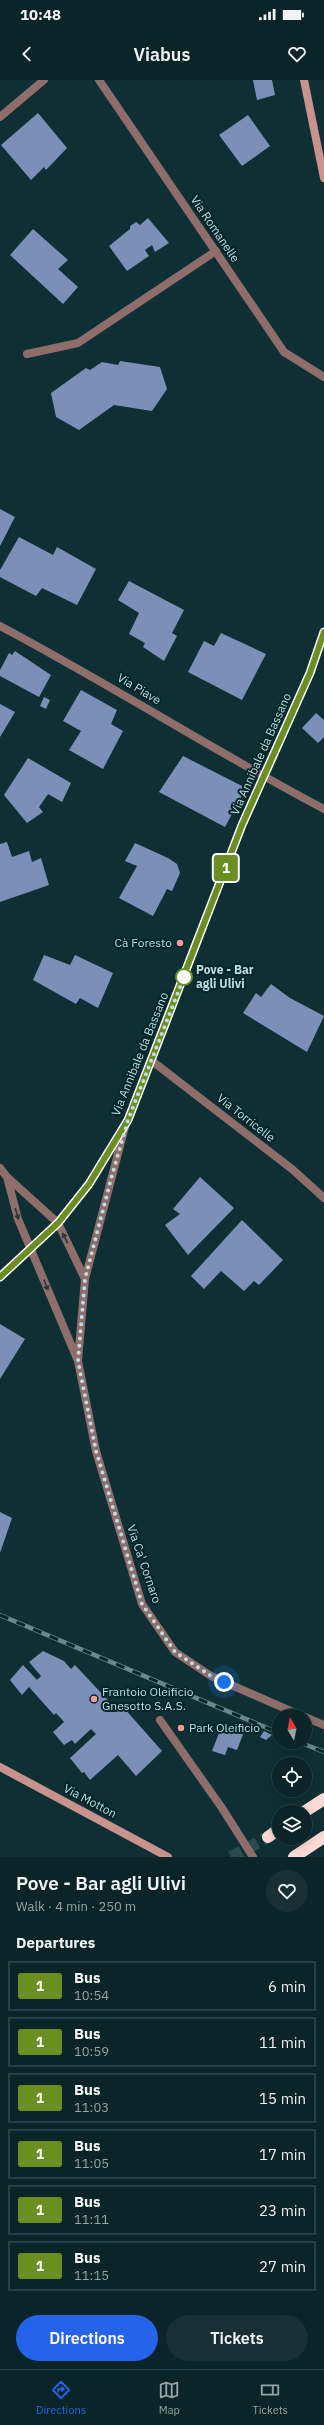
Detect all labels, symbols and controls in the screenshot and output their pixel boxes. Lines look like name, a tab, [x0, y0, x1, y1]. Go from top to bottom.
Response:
text: 10:48	[20, 5, 61, 24]
icon: back	[16, 43, 38, 65]
text: Viabus	[134, 43, 190, 66]
icon: heart	[286, 43, 308, 65]
street label: Via Romanelle	[188, 193, 243, 265]
street label: Via Piave	[115, 670, 164, 708]
street label: Via Annibale da Bassano	[227, 690, 294, 817]
line badge: 1	[213, 855, 239, 881]
text: 1	[222, 859, 230, 877]
place label: Cà Foresto	[115, 935, 172, 950]
marker: Cà Foresto	[175, 938, 185, 948]
place label: Pove - Bar agli Ulivi	[196, 962, 254, 991]
marker: Pove - Bar agli Ulivi	[175, 968, 193, 986]
street label: Via Annibale da Bassano	[108, 990, 171, 1118]
street label: Via Torricelle	[214, 1090, 279, 1145]
one-way arrow	[14, 1208, 20, 1220]
one-way arrow	[62, 1233, 68, 1244]
one-way arrow	[44, 1279, 50, 1291]
street label: Via Ca' Cornaro	[124, 1523, 165, 1605]
your location	[214, 1672, 234, 1692]
place label: Frantoio Oleificio Gnesotto S.A.S.	[102, 1684, 194, 1713]
marker: Frantoio Oleificio Gnesotto S.A.S.	[89, 1694, 99, 1704]
north arrow	[272, 1709, 312, 1749]
map controls	[272, 1709, 312, 1845]
place label: Park Oleificio	[189, 1720, 260, 1735]
marker: Park Oleificio	[176, 1723, 186, 1733]
button: locate	[272, 1757, 312, 1797]
street label: Via Motton	[61, 1780, 119, 1821]
button: layers	[272, 1805, 312, 1845]
button: heart	[266, 1870, 308, 1912]
text: Pove - Bar agli Ulivi	[16, 1871, 186, 1895]
text: Walk · 4 min · 250 m	[16, 1898, 136, 1915]
text: Departures	[16, 1933, 95, 1952]
text: Bus	[74, 1968, 101, 1987]
text: 1	[36, 1977, 44, 1995]
text: 6 min	[268, 1977, 306, 1996]
text: 10:54	[74, 1987, 109, 2004]
text: Bus	[74, 2024, 101, 2043]
text: 1	[36, 2033, 44, 2051]
text: 11 min	[259, 2033, 306, 2052]
text: 10:59	[74, 2043, 109, 2060]
text: Bus	[74, 2080, 101, 2099]
text: 1	[36, 2089, 44, 2107]
text: 15 min	[259, 2089, 306, 2108]
text: 11:03	[74, 2099, 109, 2116]
text: Bus	[74, 2136, 101, 2155]
text: 1	[36, 2145, 44, 2163]
text: 17 min	[259, 2145, 306, 2164]
text: 11:05	[74, 2155, 109, 2172]
text: Bus	[74, 2192, 101, 2211]
text: 1	[36, 2201, 44, 2219]
text: 23 min	[259, 2201, 306, 2220]
text: 11:11	[74, 2211, 109, 2228]
text: Bus	[74, 2248, 101, 2267]
text: 1	[36, 2257, 44, 2275]
text: 27 min	[259, 2257, 306, 2276]
text: 11:15	[74, 2267, 109, 2284]
button: Directions	[16, 2315, 158, 2361]
button: Tickets	[166, 2315, 308, 2361]
tab: Directions	[36, 2379, 86, 2417]
tab: Map	[158, 2379, 180, 2417]
tab: Tickets	[252, 2379, 288, 2417]

